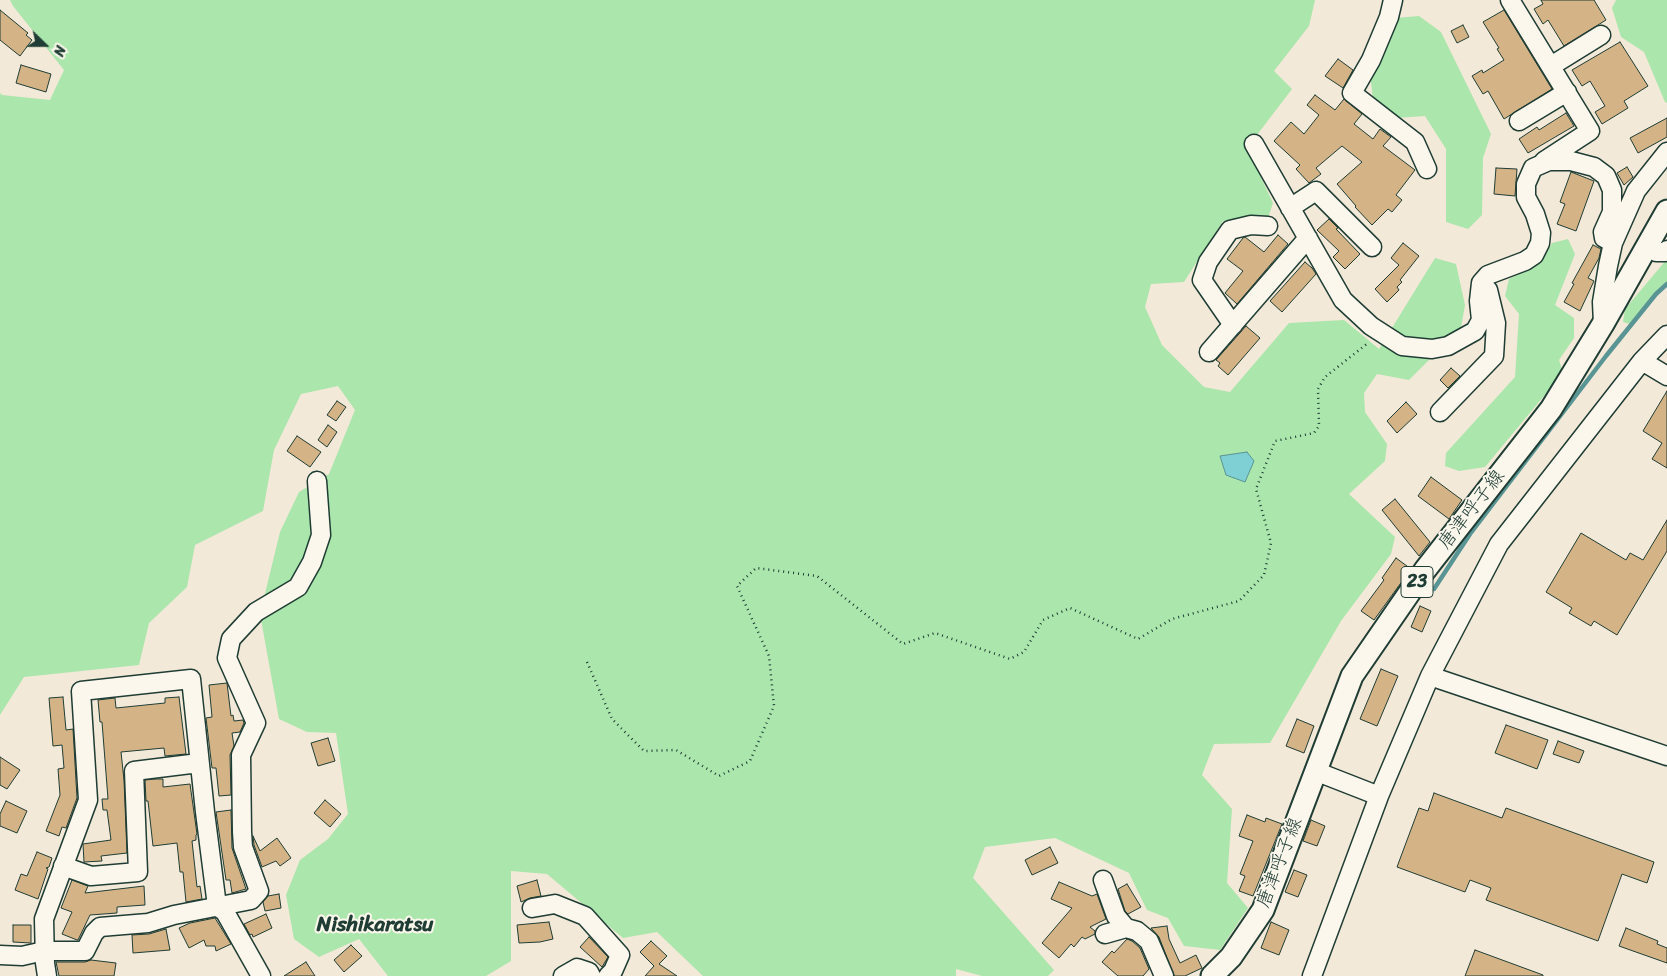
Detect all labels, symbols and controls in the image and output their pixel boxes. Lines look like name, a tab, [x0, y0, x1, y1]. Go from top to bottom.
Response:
north arrow	[20, 20, 70, 70]
text: N	[46, 42, 73, 60]
street label: 唐津呼子線	[1434, 466, 1510, 554]
road number: 23	[1401, 566, 1433, 598]
street label: 唐津呼子線	[1252, 815, 1308, 911]
district label: Nishikaratsu	[317, 913, 433, 939]

